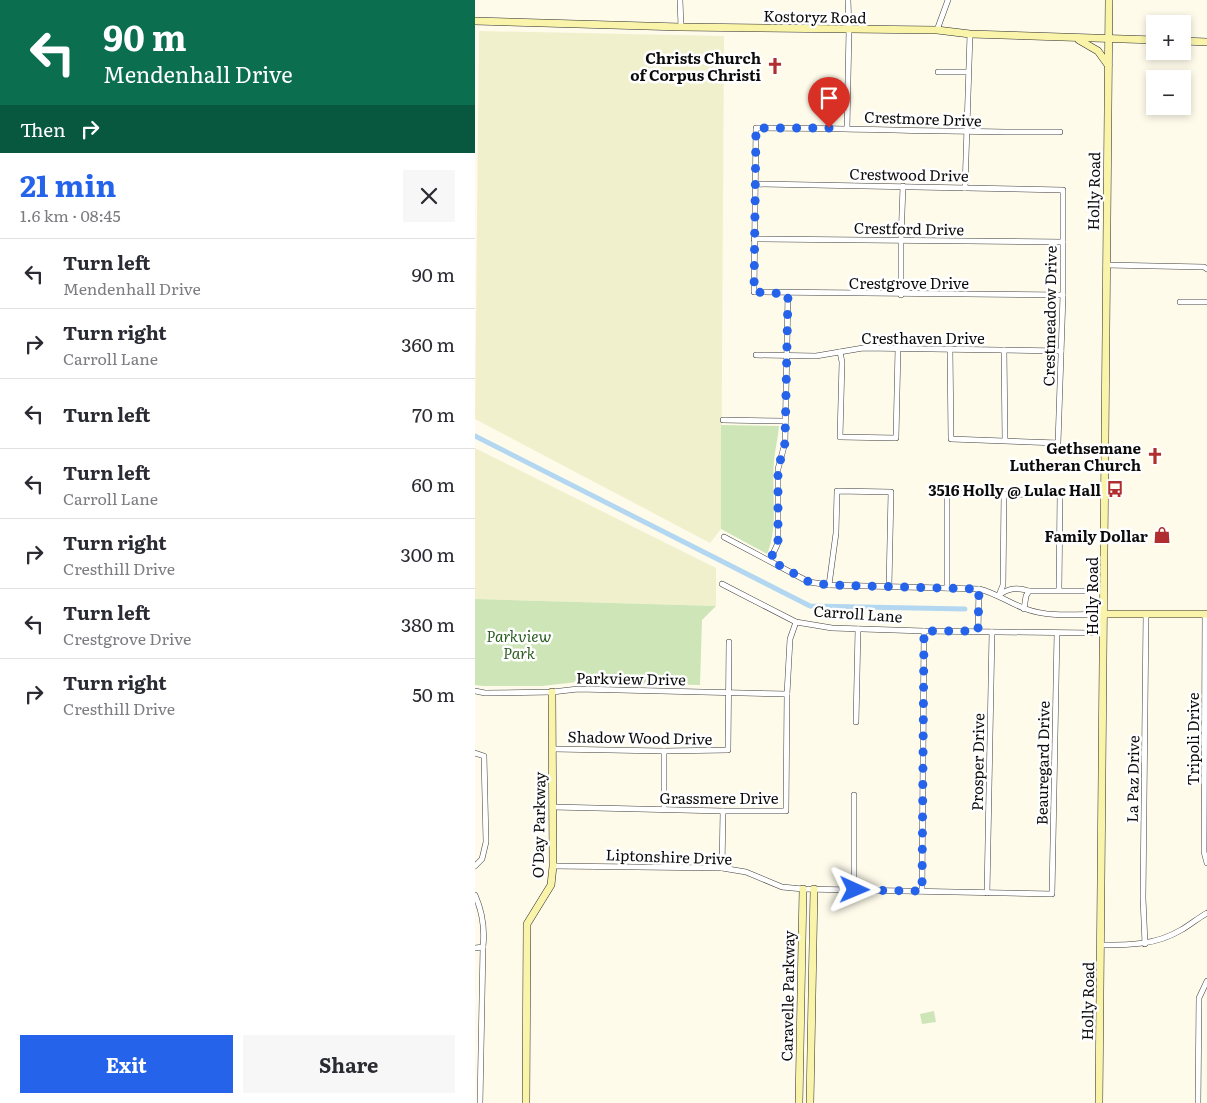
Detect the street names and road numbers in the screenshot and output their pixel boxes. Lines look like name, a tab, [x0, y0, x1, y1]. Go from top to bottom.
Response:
street label: Kostoryz Road	[763, 4, 867, 28]
street label: Crestmore Drive	[864, 104, 982, 132]
street label: Holly Road	[1081, 152, 1105, 230]
street label: Crestwood Drive	[849, 161, 969, 187]
street label: Crestford Drive	[854, 216, 965, 240]
street label: Crestmeadow Drive	[1036, 245, 1062, 386]
street label: Crestgrove Drive	[849, 271, 969, 294]
street label: Cresthaven Drive	[861, 326, 985, 349]
street label: Holly Road	[1080, 557, 1103, 635]
street label: Carroll Lane	[813, 598, 903, 628]
street label: Parkview Drive	[576, 666, 686, 690]
street label: Tripoli Drive	[1181, 692, 1204, 786]
street label: Beauregard Drive	[1029, 700, 1055, 825]
street label: Prosper Drive	[965, 713, 989, 811]
street label: Shadow Wood Drive	[567, 724, 713, 750]
street label: La Paz Drive	[1120, 735, 1144, 823]
street label: O'Day Parkway	[526, 771, 550, 878]
street label: Grassmere Drive	[659, 786, 779, 809]
street label: Liptonshire Drive	[605, 842, 733, 870]
street label: Caravelle Parkway	[774, 930, 800, 1062]
street label: Holly Road	[1075, 962, 1099, 1040]

